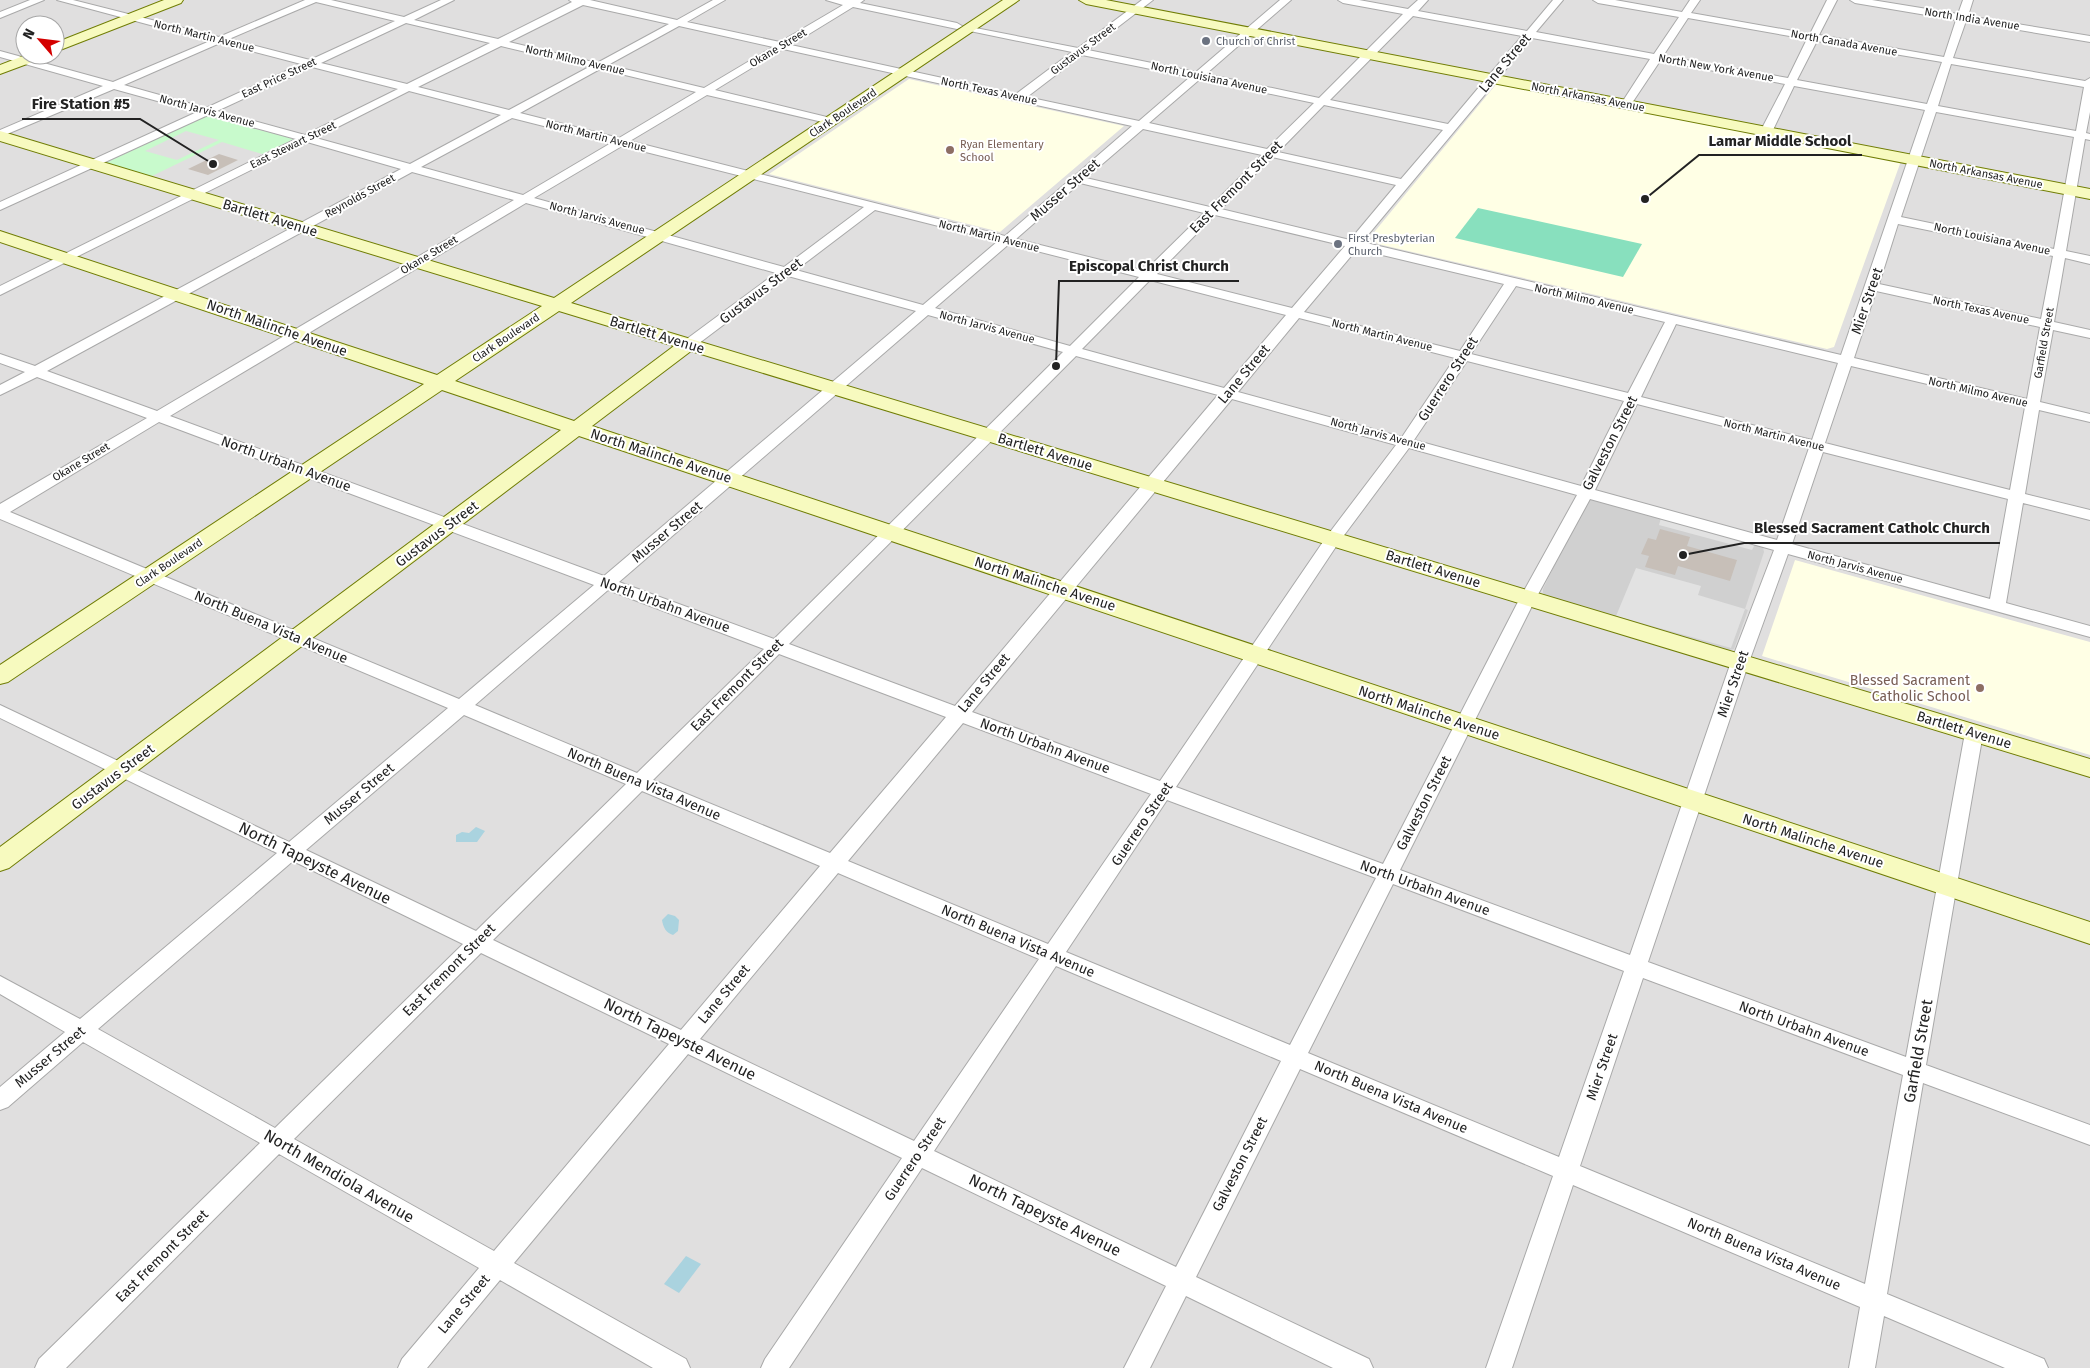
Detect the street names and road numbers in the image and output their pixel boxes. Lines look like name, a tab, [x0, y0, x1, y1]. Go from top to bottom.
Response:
street label: North India Avenue	[1923, 5, 2021, 33]
street label: North Martin Avenue	[152, 17, 256, 55]
street label: Gustavus Street	[1048, 20, 1118, 78]
street label: Okane Street	[747, 26, 809, 70]
street label: North Canada Avenue	[1790, 27, 1898, 59]
street label: Lane Street	[1475, 29, 1535, 96]
street label: North Milmo Avenue	[524, 42, 626, 78]
street label: North New York Avenue	[1657, 51, 1775, 85]
street label: East Price Street	[240, 55, 318, 101]
street label: North Louisiana Avenue	[1150, 59, 1268, 97]
street label: North Texas Avenue	[940, 74, 1038, 108]
street label: North Arkansas Avenue	[1530, 80, 1646, 114]
street label: Clark Boulevard	[807, 86, 879, 140]
street label: North Jarvis Avenue	[158, 92, 256, 130]
street label: North Martin Avenue	[544, 117, 648, 155]
street label: East Stewart Street	[248, 119, 338, 171]
street label: East Fremont Street	[1186, 136, 1287, 237]
street label: Musser Street	[1027, 155, 1104, 225]
street label: North Arkansas Avenue	[1928, 157, 2044, 191]
street label: Reynolds Street	[323, 171, 397, 221]
street label: Bartlett Avenue	[220, 195, 320, 241]
street label: North Jarvis Avenue	[548, 199, 646, 237]
street label: North Martin Avenue	[937, 217, 1041, 255]
street label: North Louisiana Avenue	[1933, 220, 2051, 258]
street label: Okane Street	[398, 233, 460, 277]
street label: Gustavus Street	[716, 254, 806, 328]
street label: Mier Street	[1848, 264, 1887, 337]
street label: North Milmo Avenue	[1533, 281, 1635, 317]
street label: North Texas Avenue	[1932, 293, 2030, 327]
street label: North Malinche Avenue	[205, 296, 349, 360]
street label: Garfield Street	[2031, 306, 2057, 380]
street label: North Jarvis Avenue	[938, 308, 1036, 346]
street label: Clark Boulevard	[470, 311, 542, 365]
street label: Bartlett Avenue	[607, 312, 707, 358]
street label: North Martin Avenue	[1330, 316, 1434, 354]
street label: Guerrero Street	[1414, 333, 1482, 425]
street label: Lane Street	[1214, 340, 1274, 407]
street label: North Milmo Avenue	[1927, 374, 2029, 410]
street label: Galveston Street	[1579, 392, 1642, 493]
street label: North Jarvis Avenue	[1329, 415, 1427, 453]
street label: North Martin Avenue	[1722, 416, 1826, 454]
street label: North Malinche Avenue	[588, 425, 734, 487]
street label: Bartlett Avenue	[995, 429, 1095, 475]
street label: North Urbahn Avenue	[219, 433, 353, 495]
street label: Okane Street	[50, 440, 112, 484]
street label: Gustavus Street	[392, 497, 482, 571]
street label: Musser Street	[628, 497, 706, 566]
street label: Clark Boulevard	[133, 536, 205, 590]
street label: Bartlett Avenue	[1383, 546, 1483, 592]
street label: North Jarvis Avenue	[1806, 548, 1904, 586]
street label: North Malinche Avenue	[972, 553, 1118, 615]
street label: North Urbahn Avenue	[598, 574, 732, 636]
street label: North Buena Vista Avenue	[192, 587, 350, 667]
street label: East Fremont Street	[687, 634, 788, 735]
street label: Mier Street	[1714, 647, 1753, 720]
street label: Lane Street	[954, 649, 1014, 716]
street label: North Malinche Avenue	[1356, 682, 1502, 744]
street label: Bartlett Avenue	[1914, 707, 2014, 753]
street label: North Urbahn Avenue	[978, 715, 1112, 777]
street label: Gustavus Street	[68, 740, 158, 814]
street label: North Buena Vista Avenue	[565, 744, 723, 824]
street label: Galveston Street	[1393, 752, 1456, 853]
street label: Musser Street	[320, 759, 398, 828]
street label: Guerrero Street	[1108, 778, 1177, 869]
street label: North Malinche Avenue	[1740, 810, 1886, 872]
street label: North Tapeyste Avenue	[236, 818, 394, 908]
street label: North Urbahn Avenue	[1358, 857, 1492, 919]
street label: North Buena Vista Avenue	[939, 901, 1097, 981]
street label: East Fremont Street	[399, 919, 500, 1020]
street label: Lane Street	[694, 960, 754, 1027]
street label: North Tapeyste Avenue	[601, 994, 759, 1084]
street label: North Urbahn Avenue	[1737, 998, 1871, 1060]
street label: Garfield Street	[1900, 998, 1936, 1104]
street label: Musser Street	[11, 1022, 89, 1091]
street label: Mier Street	[1583, 1030, 1622, 1103]
street label: North Buena Vista Avenue	[1312, 1057, 1470, 1137]
street label: Guerrero Street	[881, 1113, 950, 1204]
street label: Galveston Street	[1209, 1113, 1272, 1214]
street label: North Mendiola Avenue	[260, 1125, 418, 1227]
street label: North Tapeyste Avenue	[966, 1170, 1124, 1260]
street label: East Fremont Street	[112, 1205, 213, 1306]
street label: North Buena Vista Avenue	[1685, 1214, 1843, 1294]
street label: Lane Street	[434, 1270, 494, 1337]

